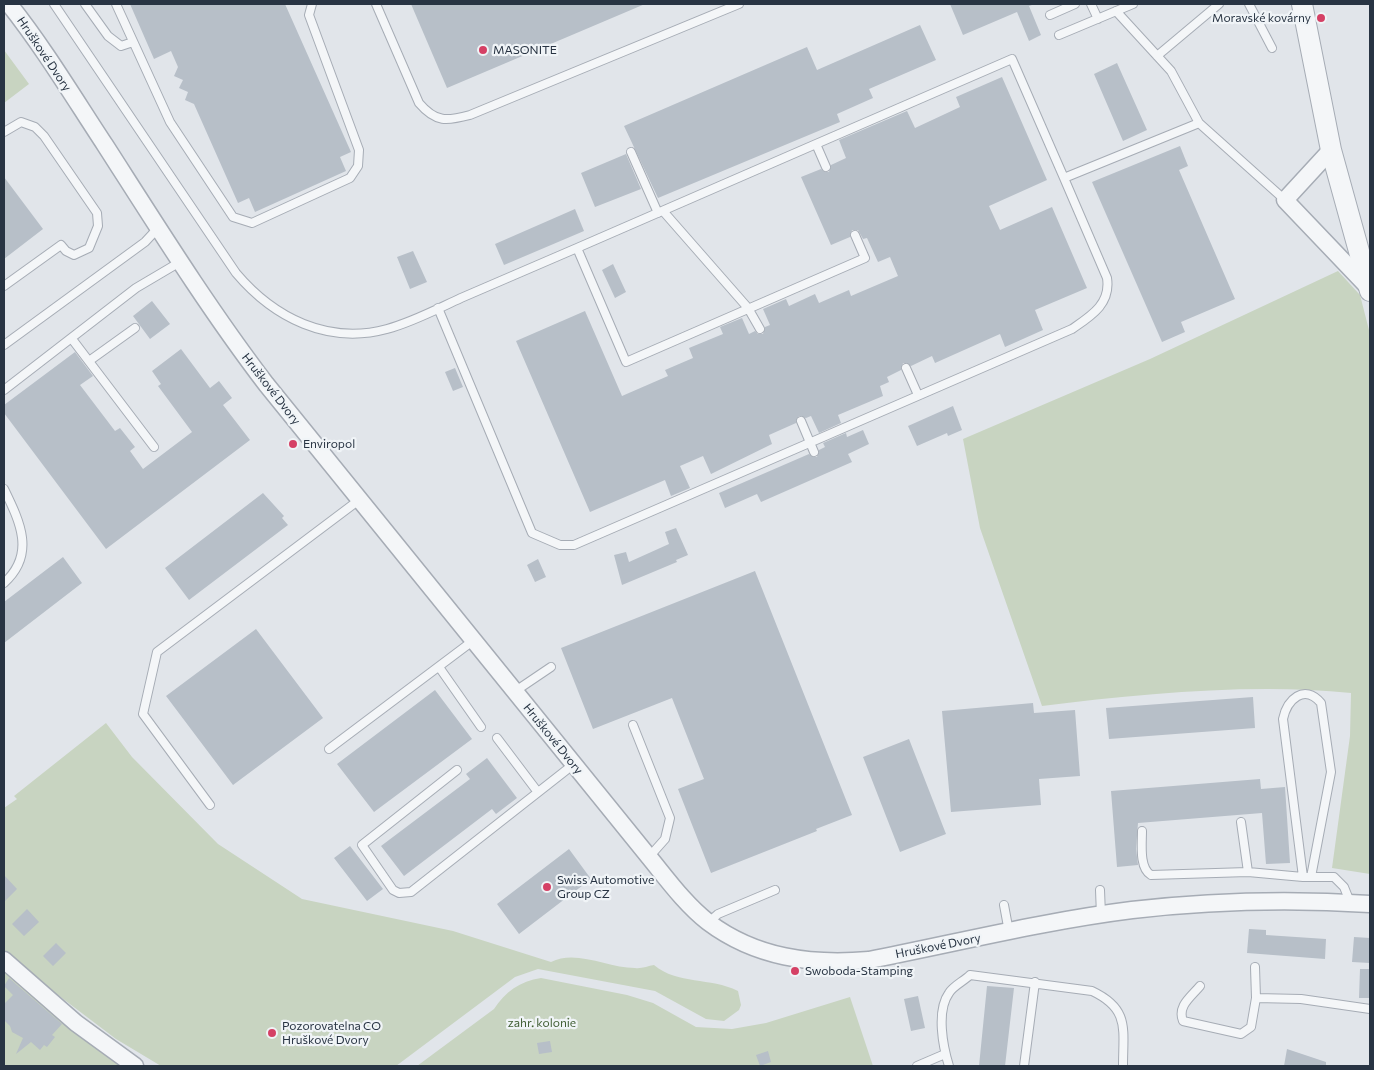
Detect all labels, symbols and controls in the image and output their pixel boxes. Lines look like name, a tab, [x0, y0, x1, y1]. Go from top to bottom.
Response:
place label: Moravské kovárny	[1212, 11, 1311, 25]
marker: Moravské kovárny	[1315, 12, 1327, 24]
street label: Hruškové Dvory	[14, 14, 74, 94]
place label: MASONITE	[493, 43, 557, 57]
marker: MASONITE	[477, 44, 489, 56]
street label: Hruškové Dvory	[239, 350, 303, 428]
place label: Enviropol	[303, 437, 355, 451]
marker: Enviropol	[287, 438, 299, 450]
street label: Hruškové Dvory	[520, 701, 586, 777]
place label: Swiss Automotive Group CZ	[557, 873, 654, 901]
marker: Swiss Automotive Group CZ	[541, 881, 553, 893]
street label: Hruškové Dvory	[894, 931, 982, 961]
place label: Swoboda-Stamping	[805, 964, 913, 978]
marker: Swoboda-Stamping	[789, 965, 801, 977]
park label: zahr. kolonie	[508, 1016, 576, 1030]
place label: Pozorovatelna CO Hruškové Dvory	[282, 1019, 381, 1047]
marker: Pozorovatelna CO Hruškové Dvory	[266, 1027, 278, 1039]

